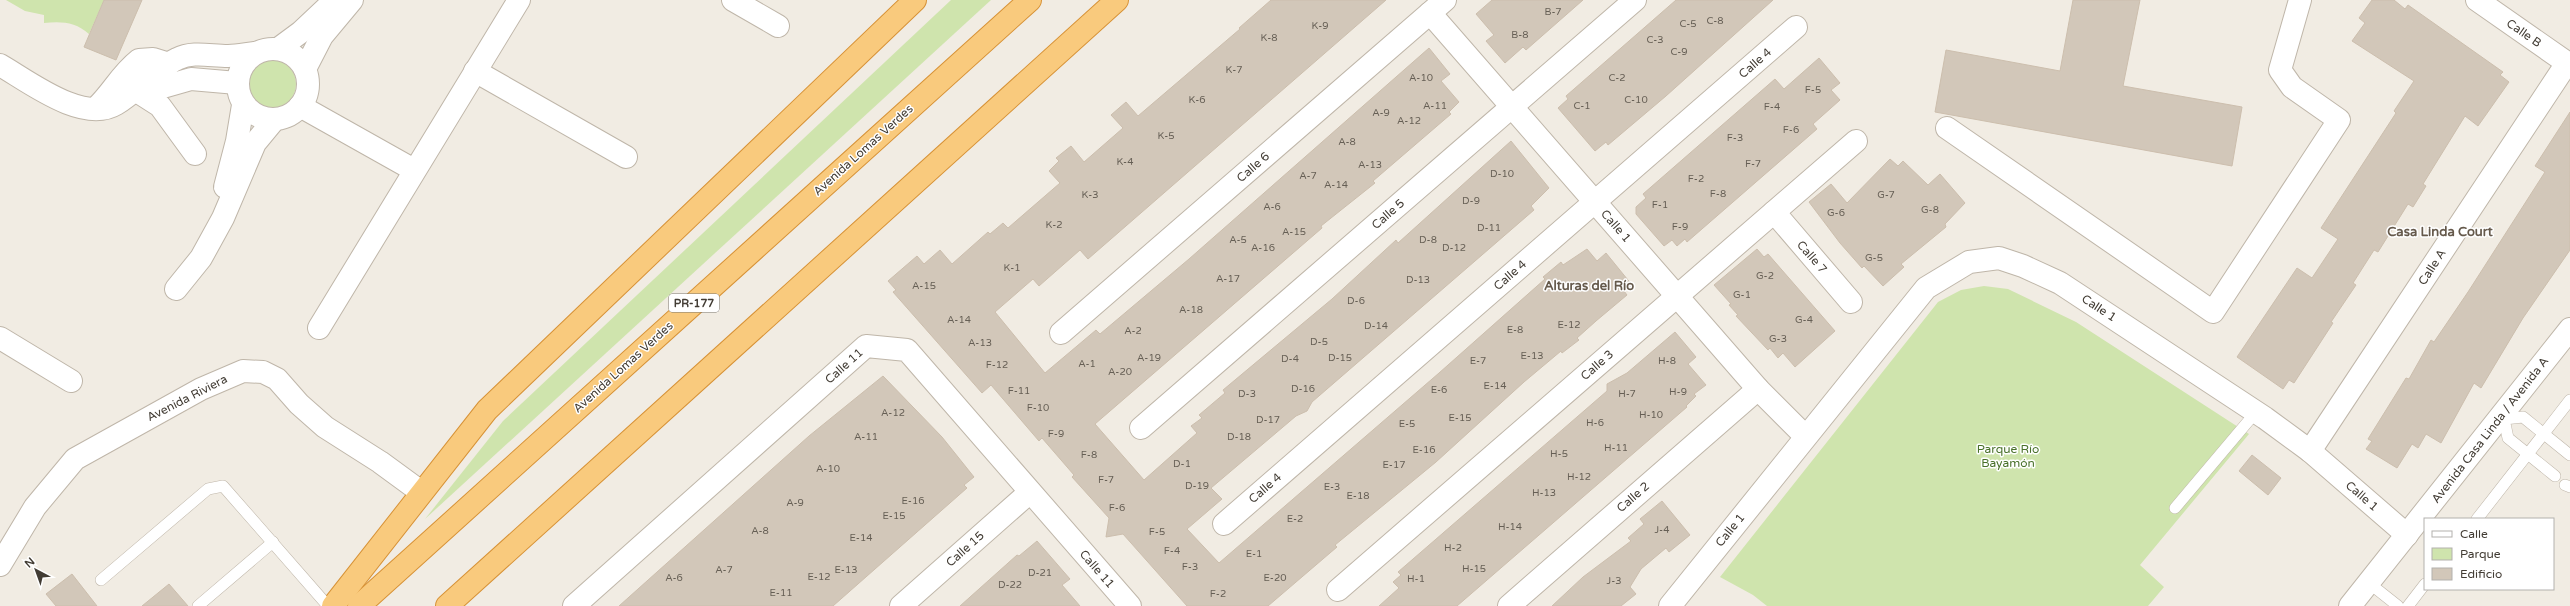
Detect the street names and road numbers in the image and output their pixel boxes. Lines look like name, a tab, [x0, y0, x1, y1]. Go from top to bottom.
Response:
street label: Calle B	[2504, 16, 2544, 50]
street label: Calle 4	[1736, 45, 1774, 81]
street label: Avenida Lomas Verdes	[810, 101, 916, 198]
street label: Calle 6	[1234, 149, 1272, 185]
street label: Calle 5	[1369, 196, 1407, 232]
street label: Calle 1	[1598, 207, 1634, 245]
street label: Calle 7	[1794, 238, 1830, 276]
street label: Calle A	[2415, 246, 2449, 288]
street label: Calle 4	[1491, 257, 1529, 293]
street label: Calle 1	[2079, 292, 2119, 324]
road number: PR-177	[669, 294, 719, 312]
street label: Avenida Lomas Verdes	[570, 318, 676, 415]
street label: Calle 11	[822, 345, 866, 387]
street label: Calle 3	[1578, 347, 1616, 383]
street label: Avenida Casa Linda / Avenida A	[2429, 354, 2551, 506]
street label: Avenida Riviera	[144, 372, 230, 424]
street label: Calle 4	[1246, 470, 1284, 506]
street label: Calle 1	[2343, 478, 2381, 514]
street label: Calle 2	[1614, 479, 1652, 515]
street label: Calle 1	[1712, 511, 1748, 549]
street label: Calle 15	[943, 528, 987, 570]
street label: Calle 11	[1077, 547, 1117, 591]

